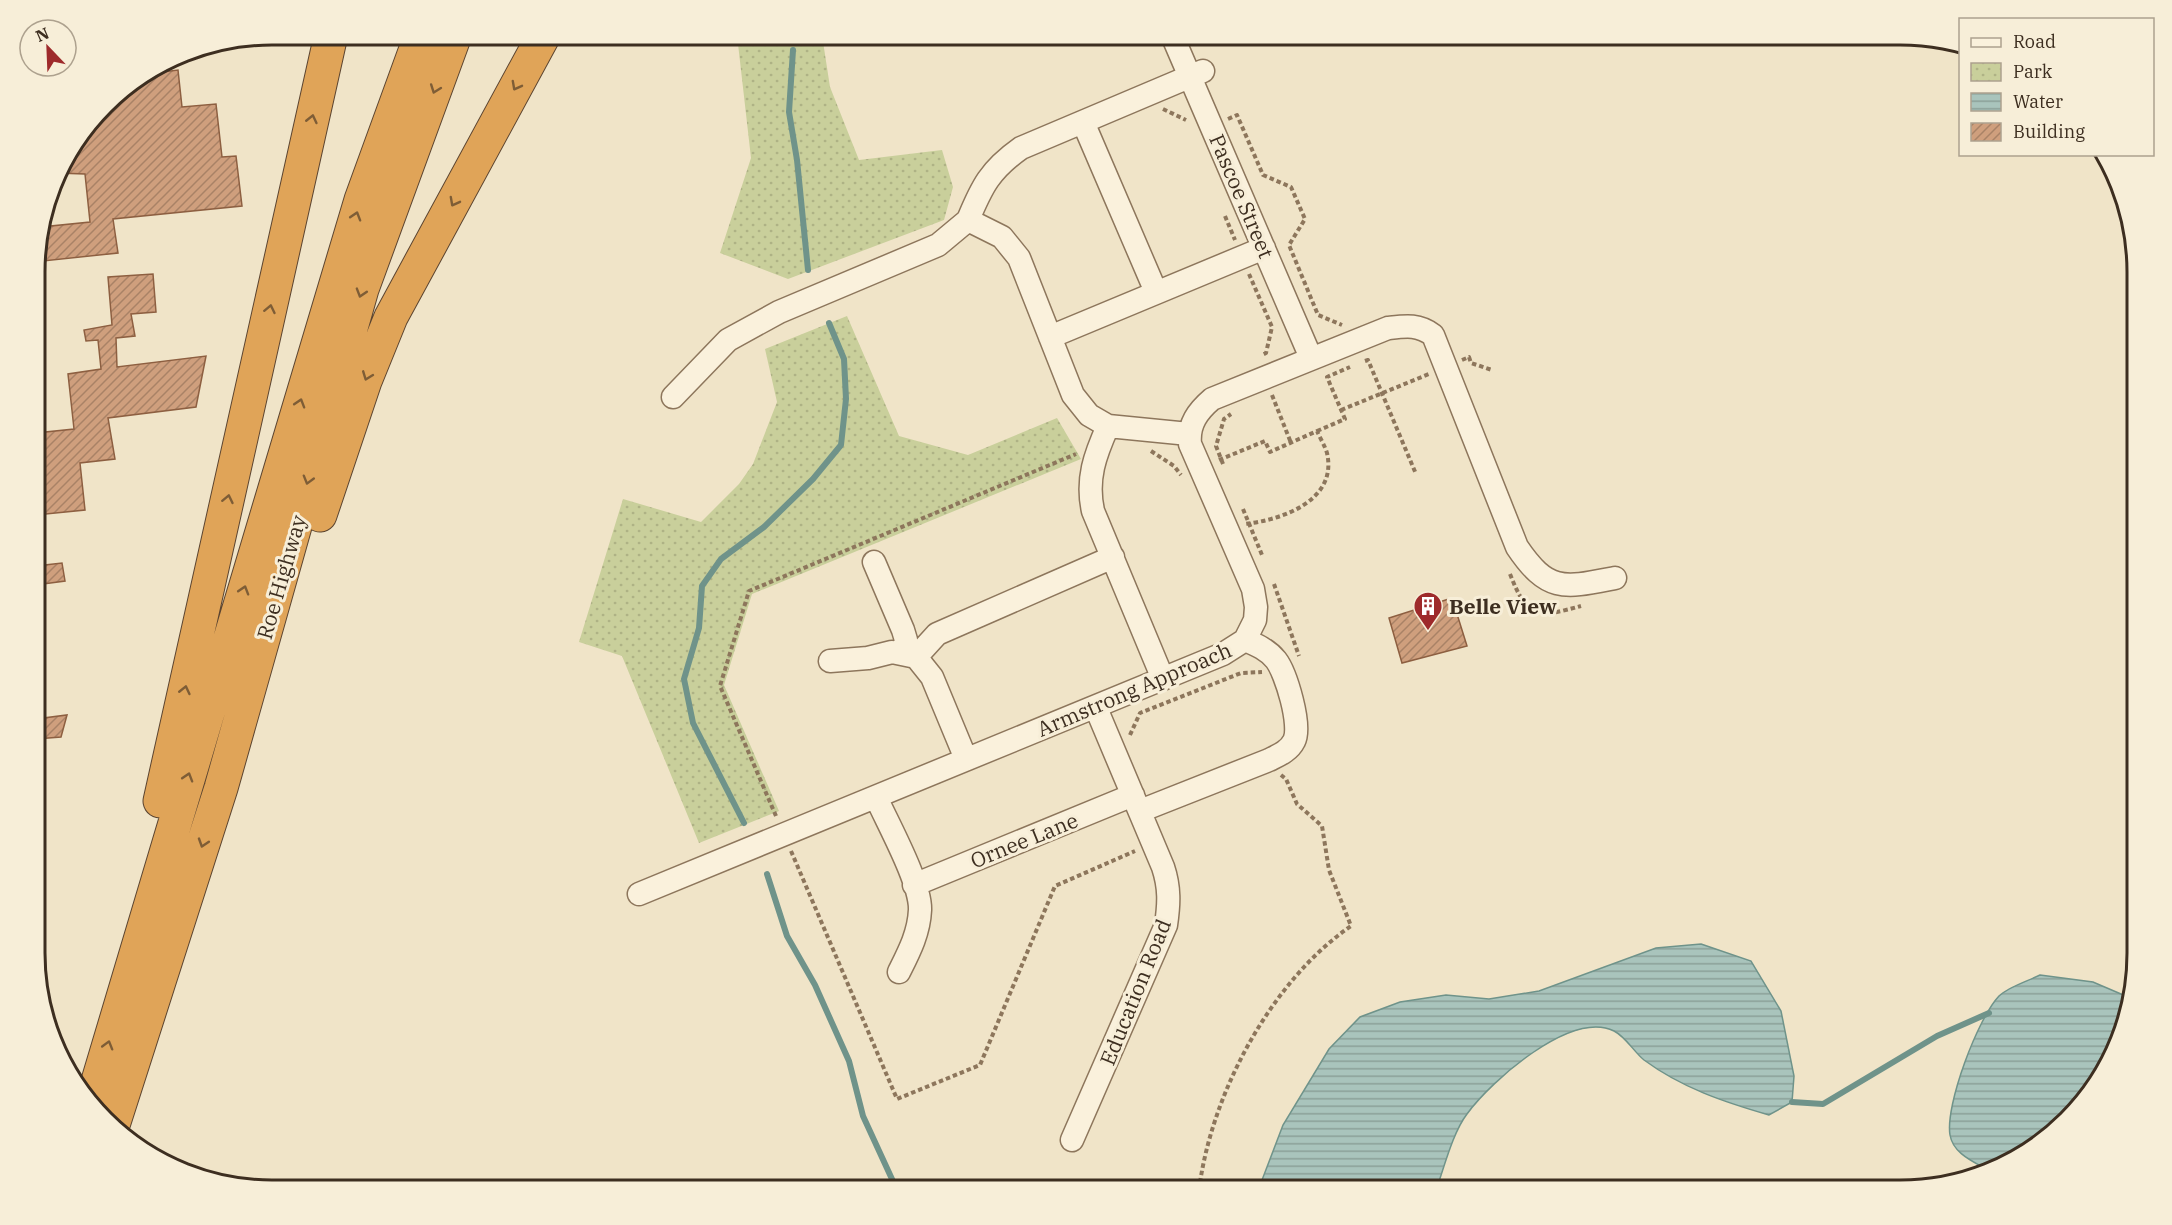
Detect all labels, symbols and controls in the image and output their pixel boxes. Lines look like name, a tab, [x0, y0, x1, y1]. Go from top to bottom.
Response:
north arrow	[18, 18, 78, 78]
legend	[1959, 18, 2154, 156]
text: N	[32, 23, 52, 46]
text: Road	[2013, 30, 2056, 53]
text: Park	[2013, 60, 2053, 83]
one-way arrow	[512, 80, 523, 90]
one-way arrow	[429, 84, 442, 94]
text: Water	[2013, 90, 2063, 113]
one-way arrow	[305, 114, 318, 124]
text: Building	[2013, 120, 2085, 143]
street label: Pascoe Street	[1203, 130, 1281, 262]
one-way arrow	[450, 196, 461, 206]
one-way arrow	[349, 211, 361, 222]
one-way arrow	[356, 287, 369, 298]
one-way arrow	[262, 304, 275, 314]
one-way arrow	[362, 370, 375, 381]
one-way arrow	[293, 398, 305, 409]
one-way arrow	[303, 474, 315, 485]
one-way arrow	[221, 495, 234, 505]
street label: Roe Highway	[250, 511, 312, 642]
one-way arrow	[237, 585, 249, 596]
building icon: Belle View	[1412, 590, 1444, 632]
place label: Belle View	[1449, 592, 1557, 620]
street label: Armstrong Approach	[1032, 635, 1236, 743]
one-way arrow	[178, 685, 191, 695]
one-way arrow	[181, 772, 193, 783]
street label: Ornee Lane	[966, 806, 1082, 874]
one-way arrow	[197, 837, 210, 848]
street label: Education Road	[1093, 915, 1177, 1069]
one-way arrow	[101, 1040, 113, 1051]

